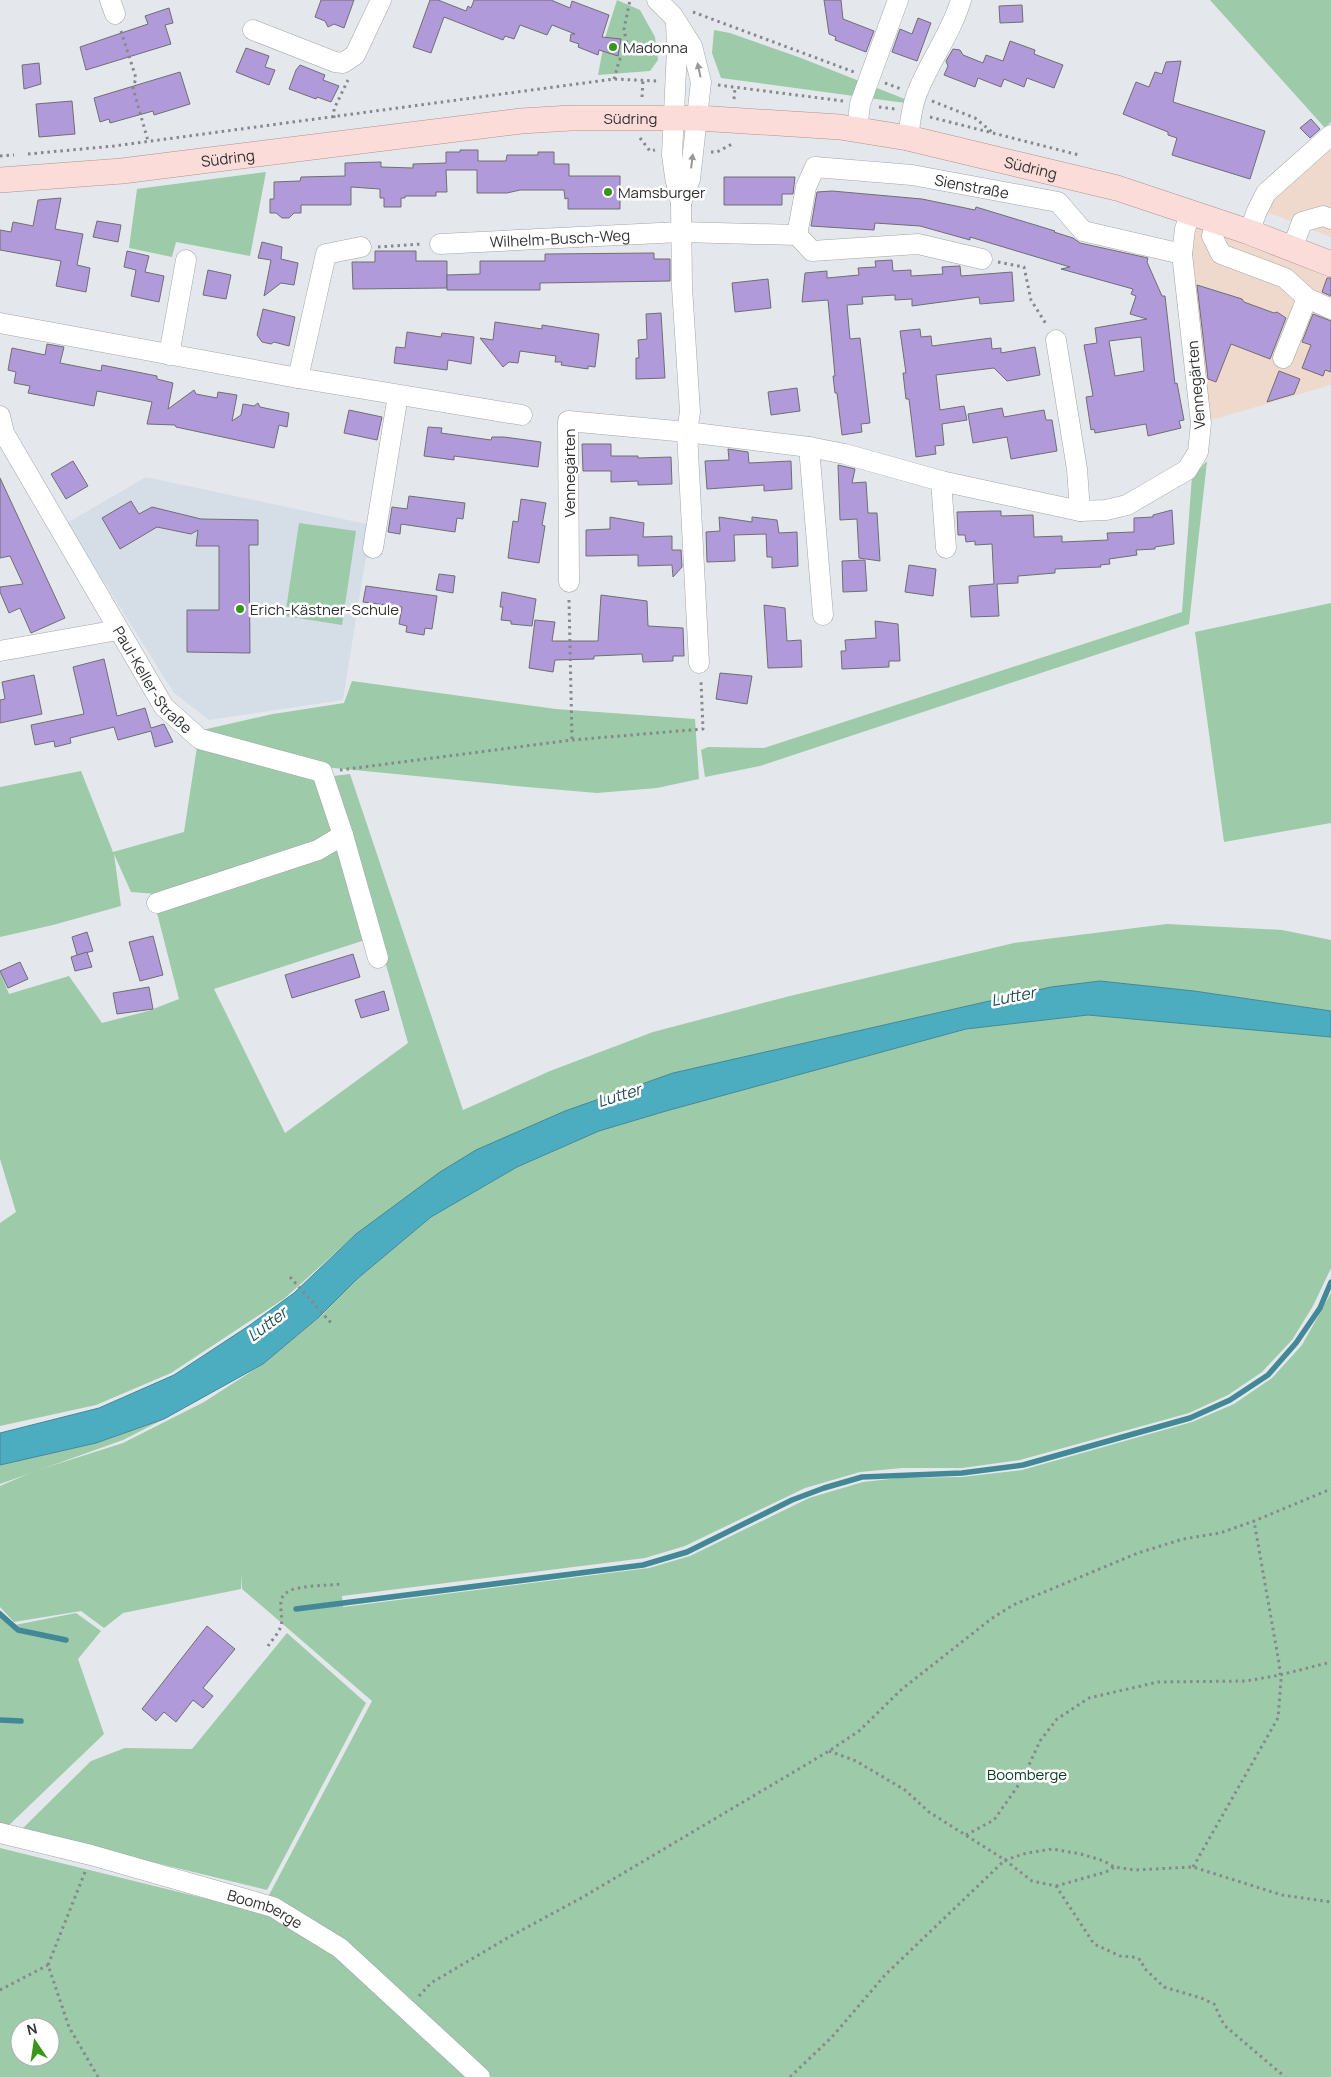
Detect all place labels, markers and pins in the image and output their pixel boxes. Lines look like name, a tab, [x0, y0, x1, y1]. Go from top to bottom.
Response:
place label: Madonna	[623, 37, 688, 58]
marker: Madonna	[607, 41, 619, 53]
place label: Mamsburger	[618, 182, 706, 203]
marker: Mamsburger	[602, 186, 614, 198]
place label: Erich-Kästner-Schule	[250, 599, 399, 620]
marker: Erich-Kästner-Schule	[234, 603, 246, 615]

